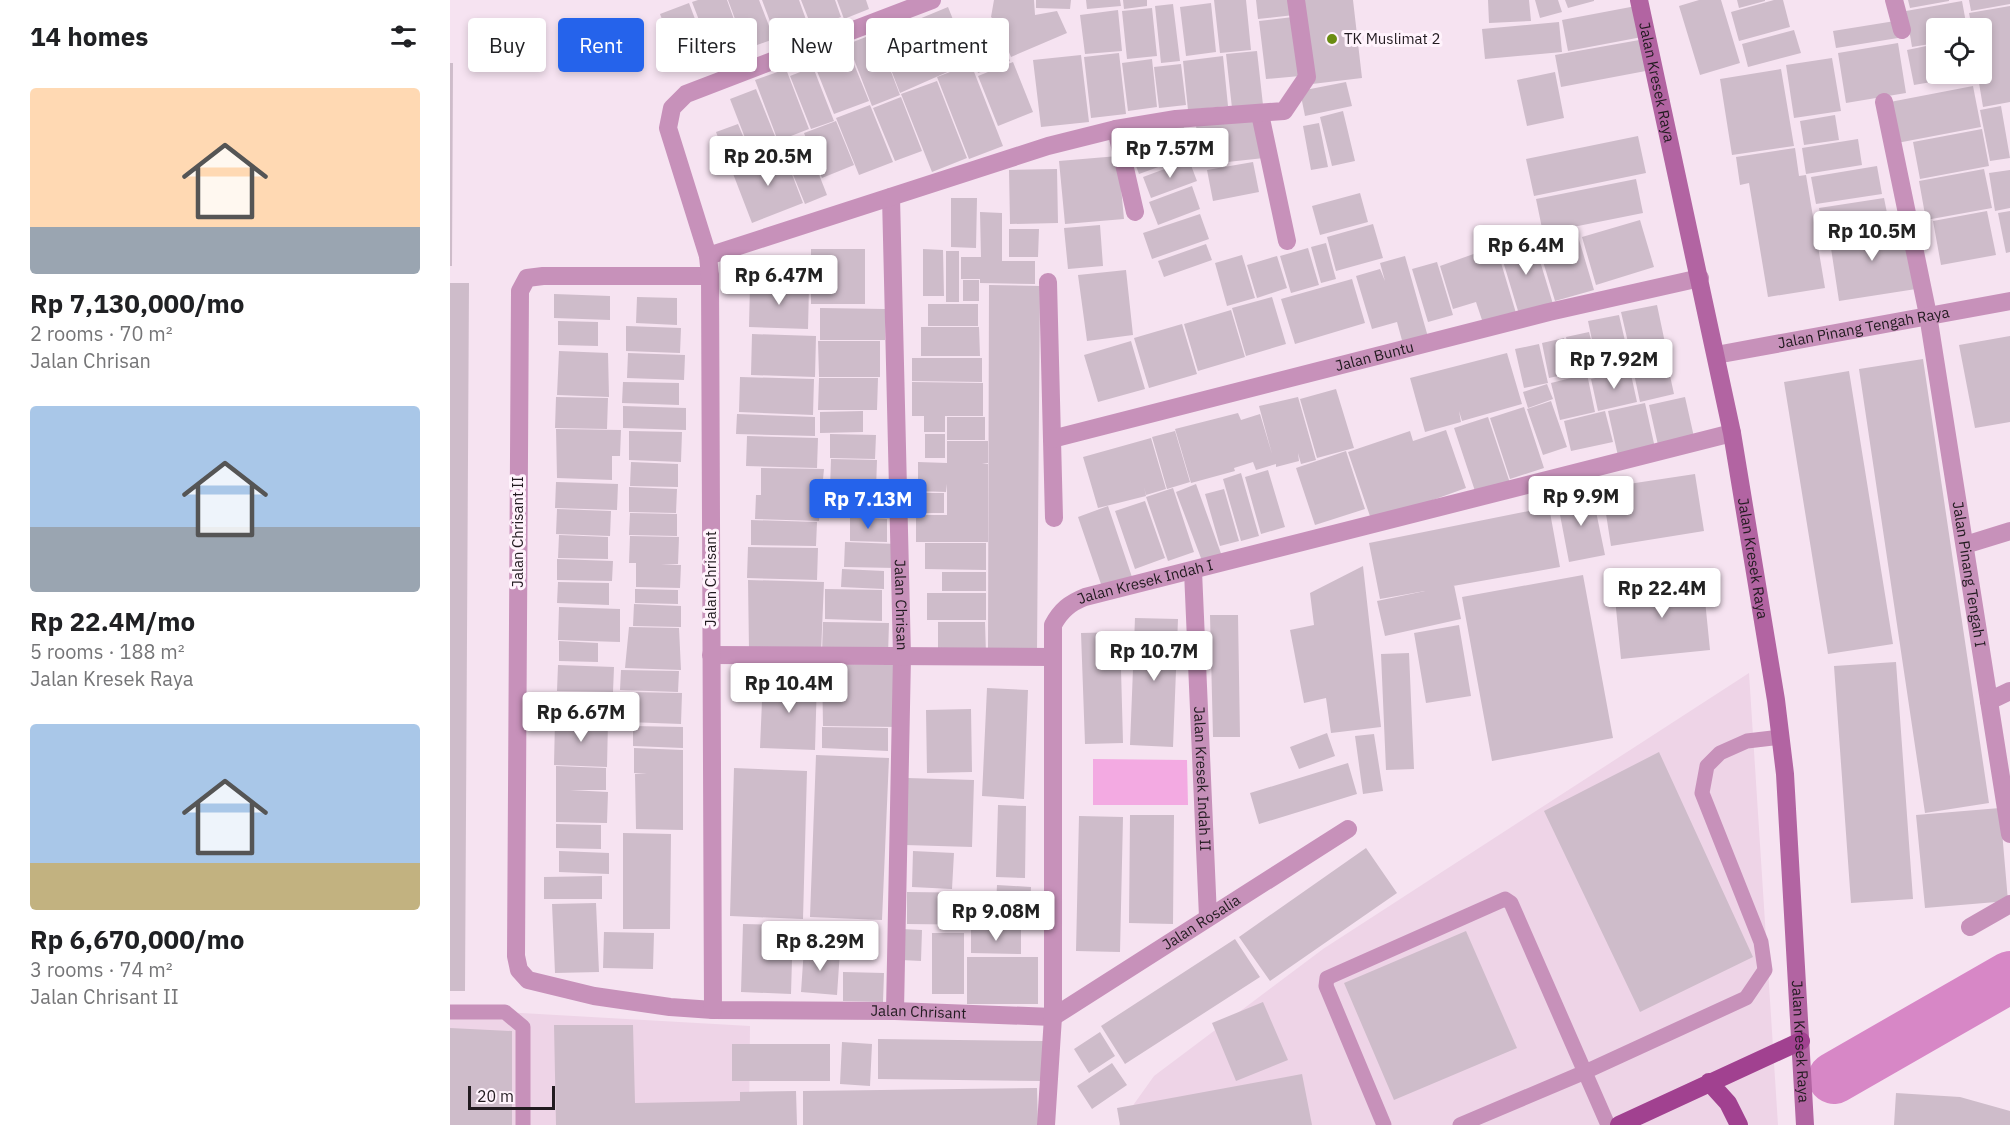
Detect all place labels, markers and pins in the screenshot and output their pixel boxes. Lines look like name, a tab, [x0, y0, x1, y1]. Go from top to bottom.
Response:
place label: TK Muslimat 2	[1344, 29, 1440, 48]
marker: TK Muslimat 2	[1325, 32, 1339, 46]
pin: Rp 7.57M	[1108, 128, 1232, 179]
pin: Rp 20.5M	[706, 136, 830, 187]
pin: Rp 10.5M	[1810, 211, 1934, 262]
pin: Rp 6.4M	[1471, 225, 1581, 276]
pin: Rp 6.47M	[717, 255, 841, 306]
pin: Rp 7.92M	[1552, 339, 1676, 390]
pin: Rp 9.9M	[1526, 476, 1636, 527]
pin: Rp 7.13M	[806, 479, 930, 530]
pin: Rp 22.4M	[1600, 568, 1724, 619]
pin: Rp 10.7M	[1092, 631, 1216, 682]
pin: Rp 10.4M	[727, 663, 851, 714]
pin: Rp 6.67M	[519, 692, 643, 743]
pin: Rp 9.08M	[934, 891, 1058, 942]
pin: Rp 8.29M	[758, 921, 882, 972]

